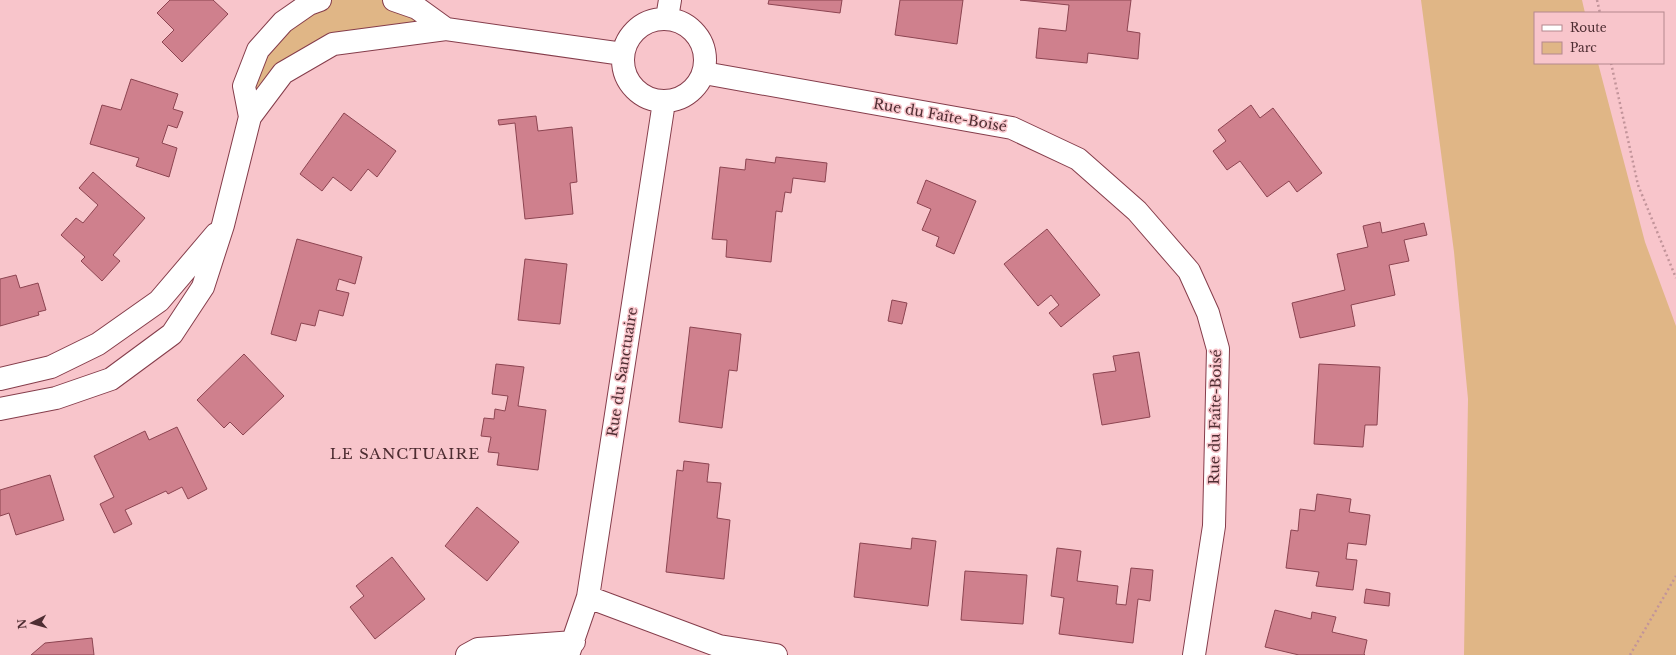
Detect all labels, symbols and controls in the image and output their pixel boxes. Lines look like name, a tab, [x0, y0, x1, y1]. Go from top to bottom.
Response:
legend	[1534, 12, 1664, 64]
text: Route	[1570, 20, 1607, 35]
text: Parc	[1570, 40, 1597, 55]
street label: Rue du Faîte-Boisé	[872, 94, 1008, 136]
street label: Rue du Sanctuaire	[603, 306, 641, 438]
street label: Rue du Faîte-Boisé	[1205, 349, 1225, 485]
district label: LE SANCTUAIRE	[330, 444, 480, 463]
north arrow	[12, 603, 52, 643]
text: N	[14, 618, 30, 630]

